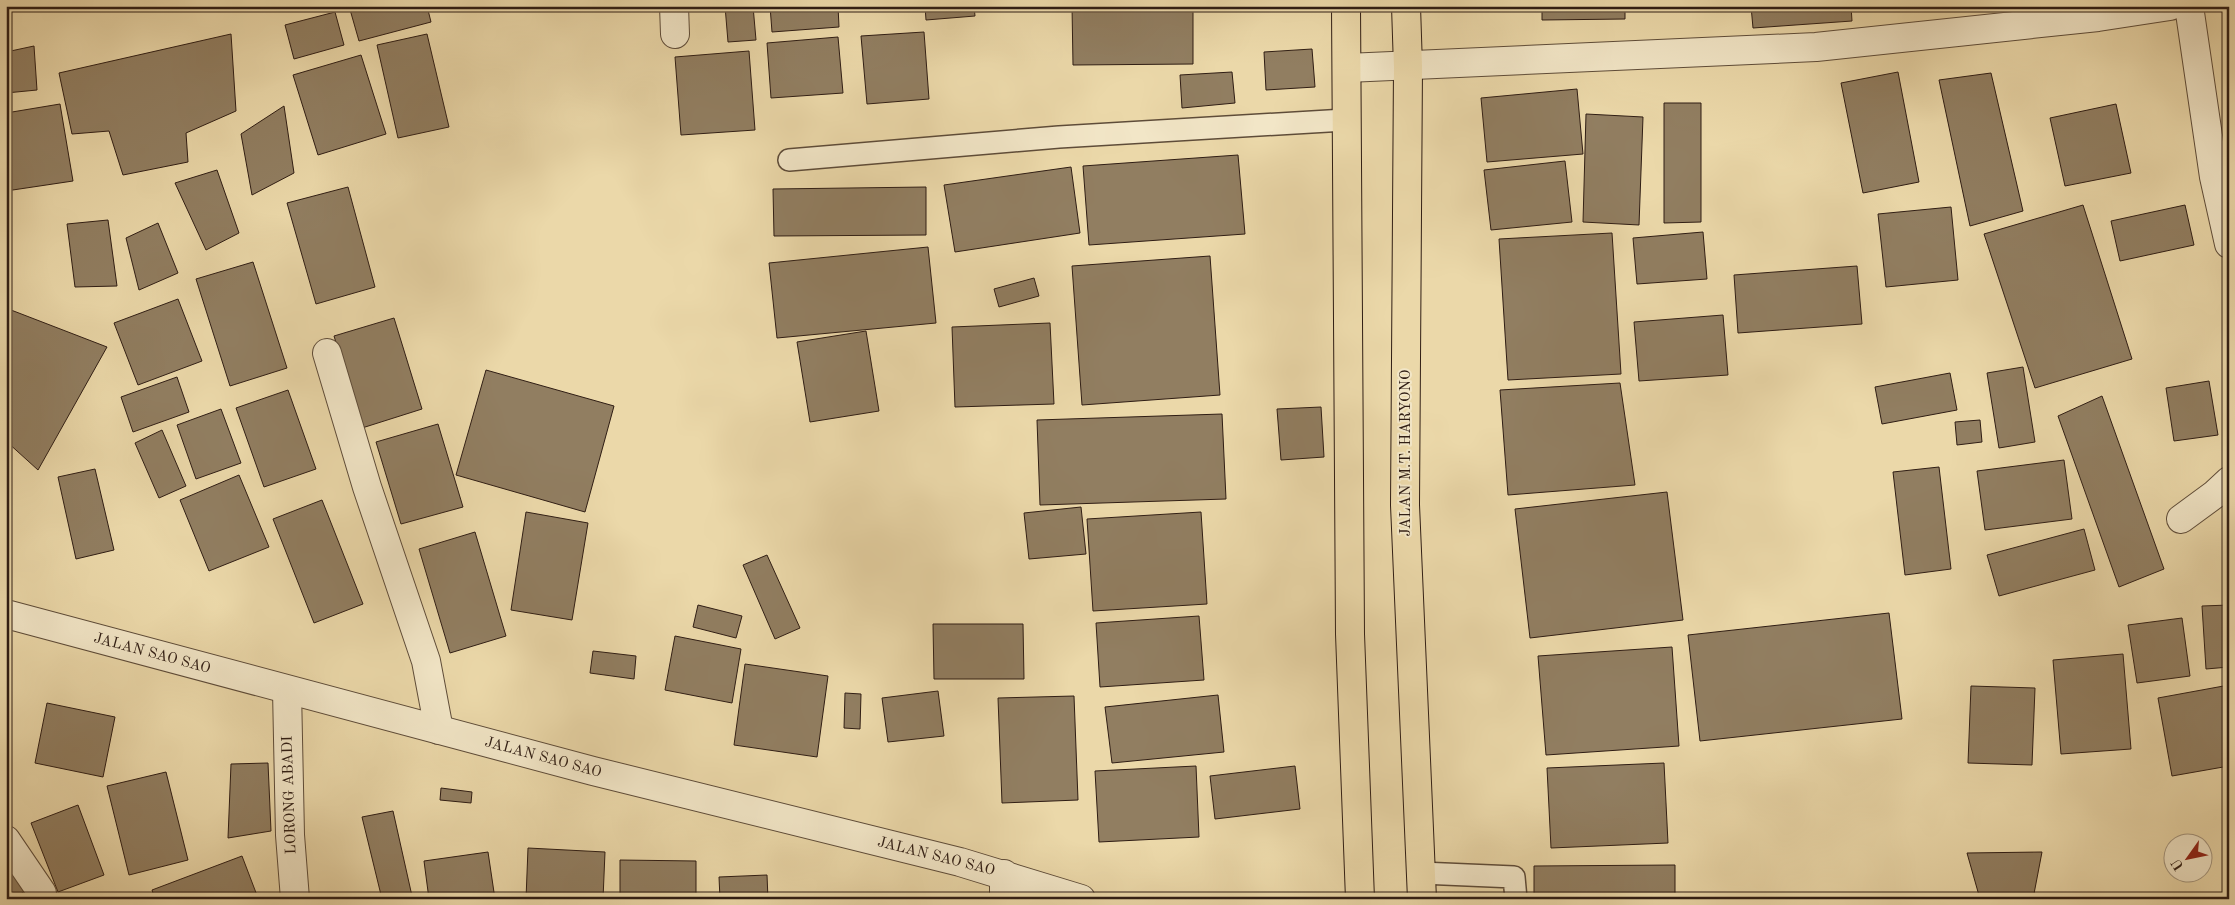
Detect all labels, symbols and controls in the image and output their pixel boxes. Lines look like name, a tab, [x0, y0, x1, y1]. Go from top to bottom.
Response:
street label: JALAN M.T. HARYONO	[1399, 370, 1414, 536]
street label: JALAN SAO SAO	[92, 631, 212, 677]
street label: LORONG ABADI	[280, 735, 300, 855]
street label: JALAN SAO SAO	[483, 735, 603, 781]
north arrow	[2162, 832, 2212, 882]
street label: JALAN SAO SAO	[876, 835, 996, 879]
text: U	[2169, 856, 2187, 873]

